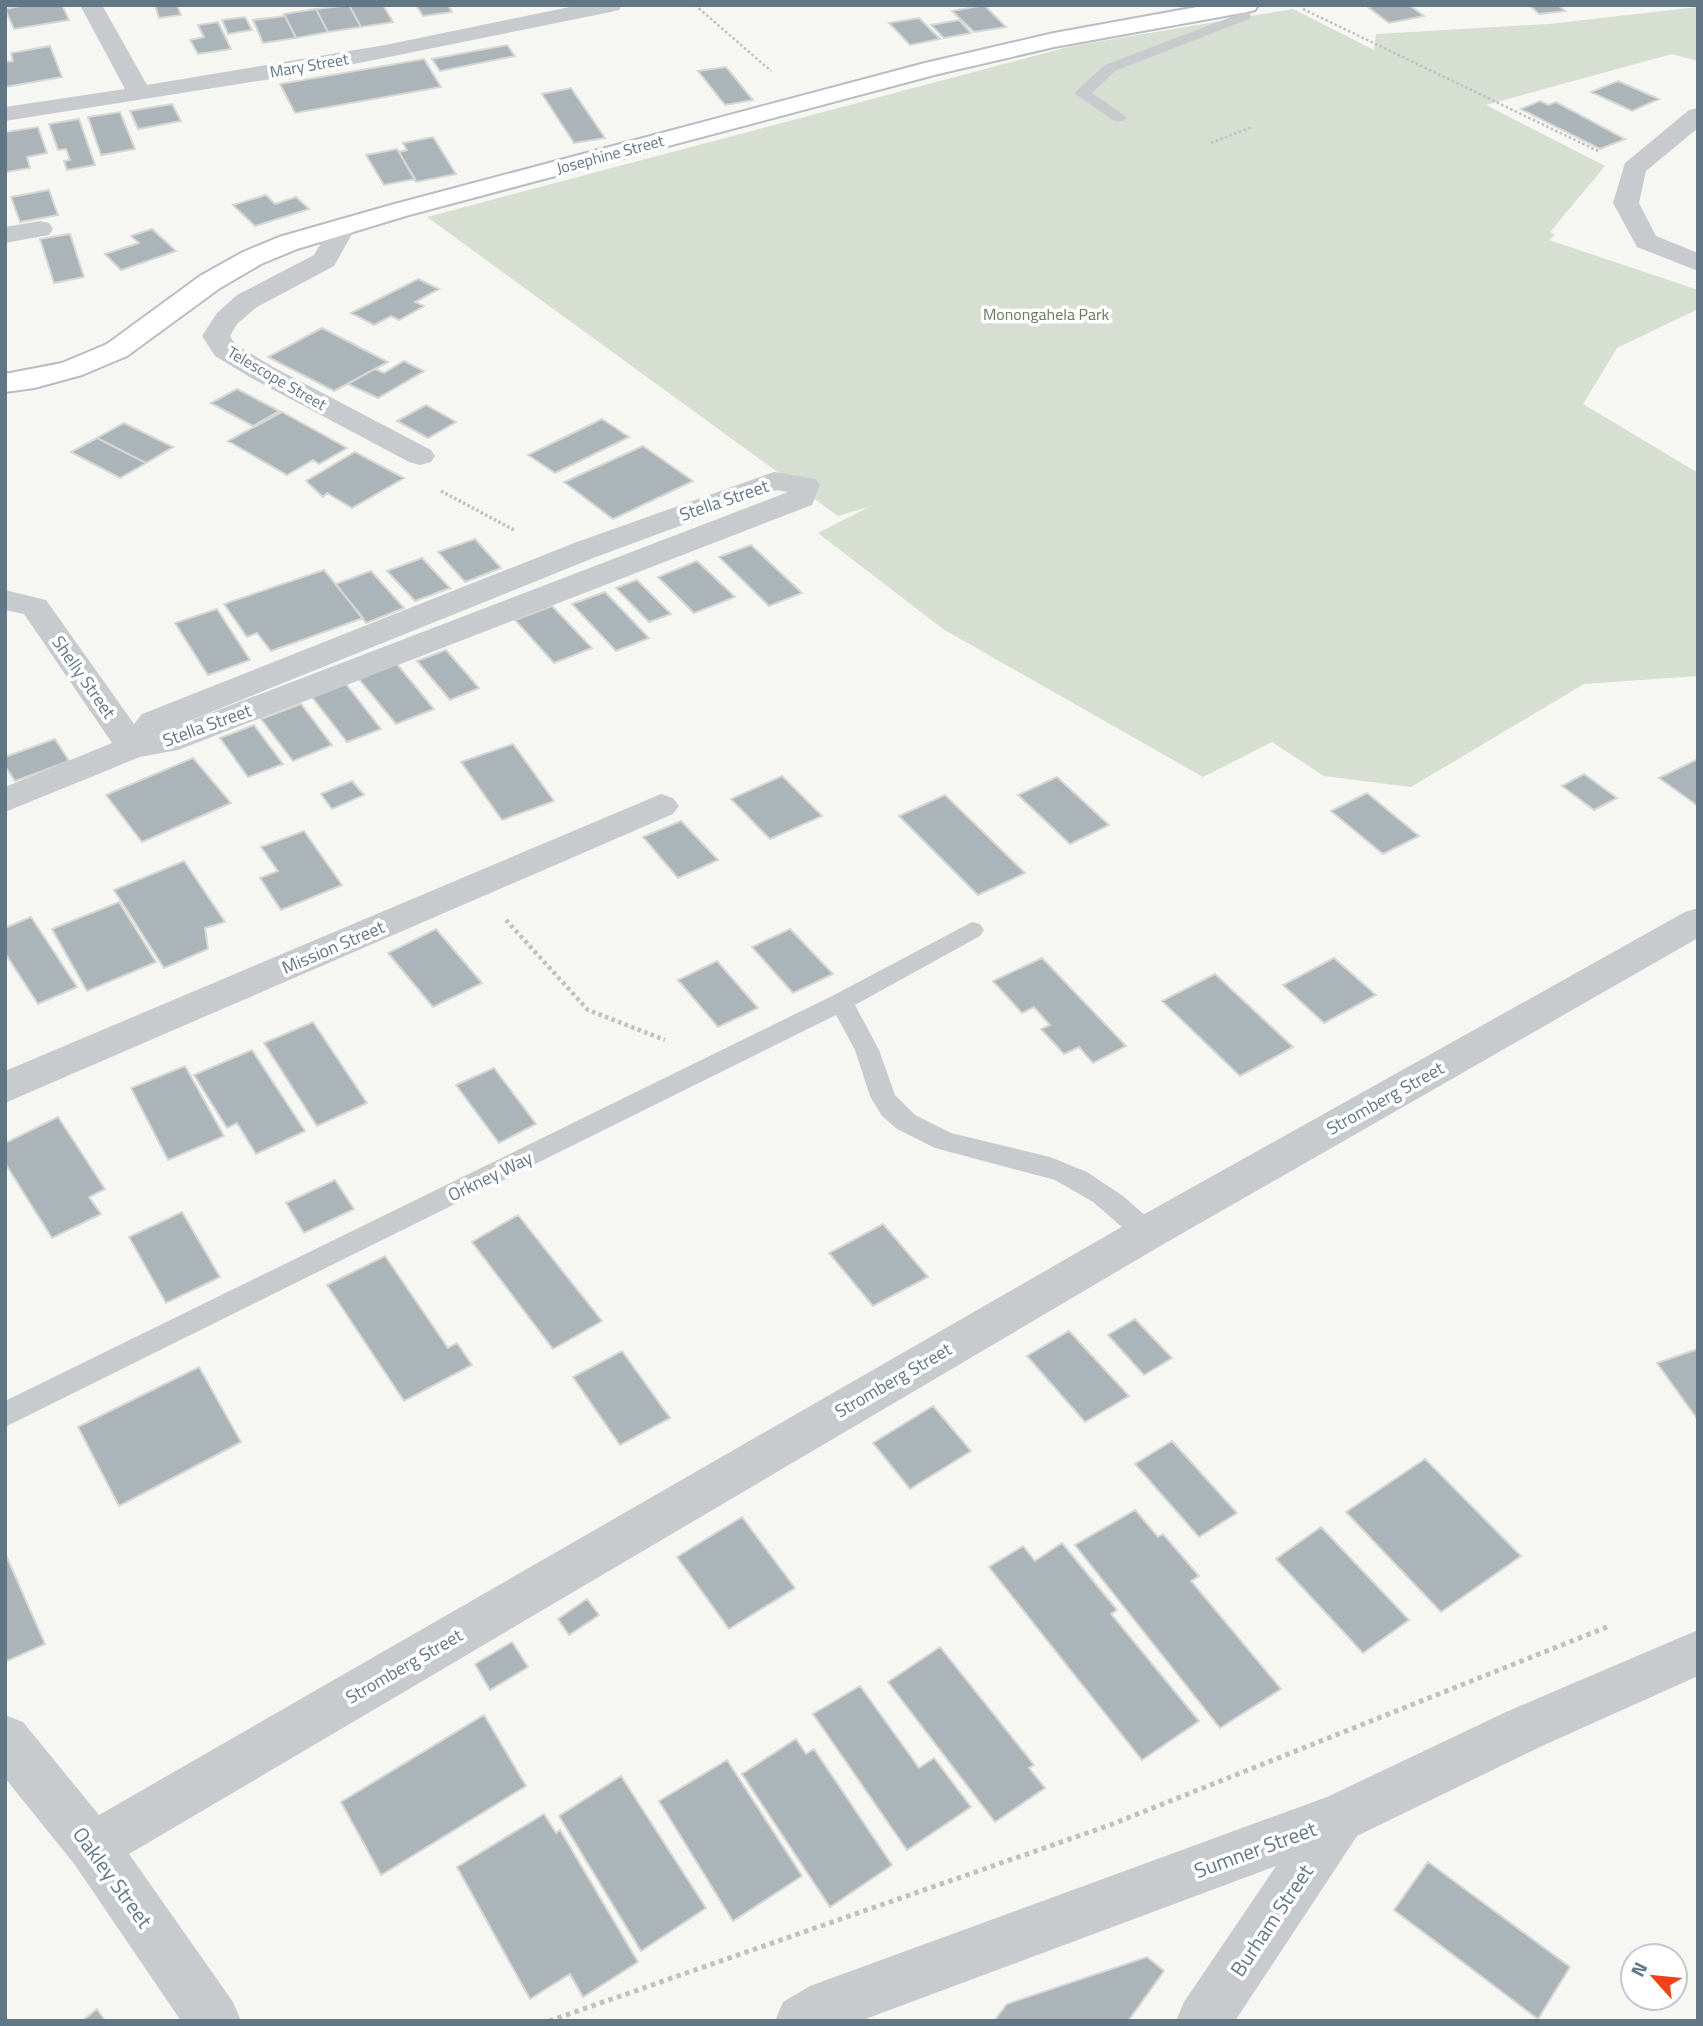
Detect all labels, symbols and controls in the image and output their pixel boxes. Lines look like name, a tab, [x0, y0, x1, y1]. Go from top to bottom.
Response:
street label: Mary Street	[268, 46, 351, 84]
street label: Josephine Street	[554, 128, 667, 180]
park label: Monongahela Park	[983, 302, 1109, 326]
street label: Telescope Street	[223, 340, 331, 416]
street label: Stella Street	[676, 472, 773, 528]
street label: Shelly Street	[45, 630, 123, 725]
street label: Stella Street	[159, 696, 256, 754]
street label: Mission Street	[277, 913, 389, 981]
street label: Stromberg Street	[1321, 1054, 1449, 1142]
street label: Orkney Way	[443, 1144, 537, 1208]
street label: Stromberg Street	[830, 1335, 957, 1424]
street label: Stromberg Street	[341, 1621, 468, 1710]
street label: Sumner Street	[1189, 1812, 1321, 1886]
street label: Oakley Street	[65, 1820, 161, 1935]
street label: Burham Street	[1222, 1857, 1321, 1983]
north arrow	[1619, 1942, 1689, 2012]
text: N	[1622, 1957, 1654, 1982]

